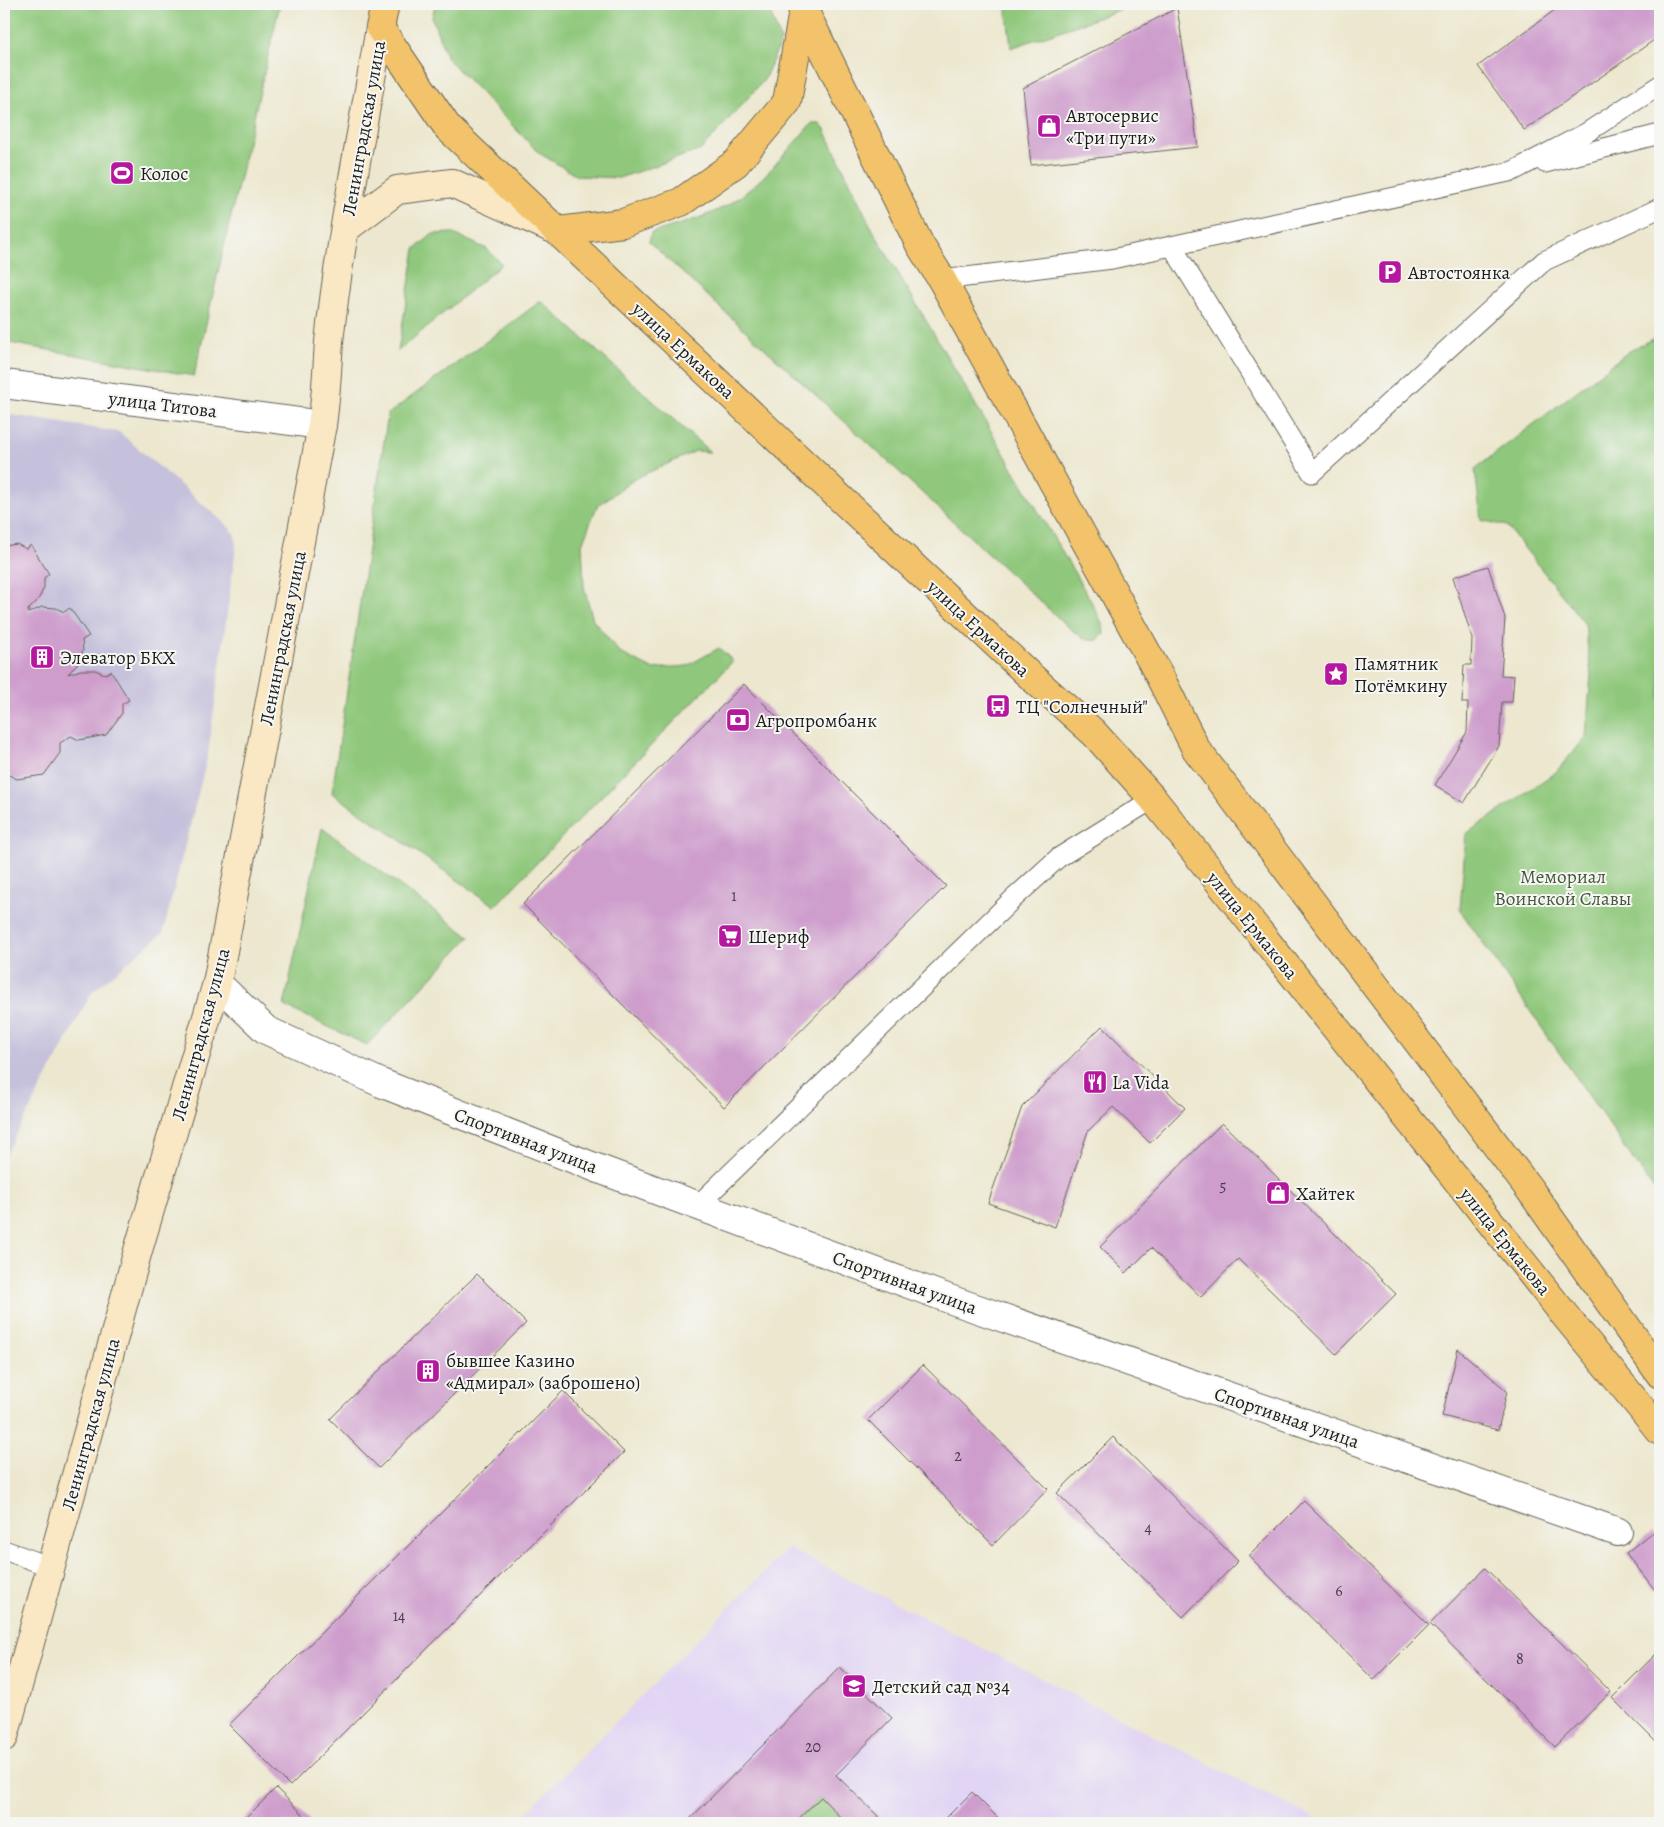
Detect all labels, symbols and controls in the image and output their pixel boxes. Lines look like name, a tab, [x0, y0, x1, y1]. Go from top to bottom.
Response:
street label: Ленинградская улица	[336, 38, 392, 218]
place label: Автосервис «Три пути»	[1065, 103, 1159, 151]
shop icon: Автосервис «Три пути»	[1036, 113, 1062, 139]
sports icon: Колос	[109, 160, 135, 186]
place label: Колос	[140, 161, 188, 187]
parking icon: Автостоянка	[1377, 259, 1403, 285]
place label: Автостоянка	[1407, 260, 1510, 286]
street label: улица Ермакова	[625, 296, 741, 405]
street label: улица Титова	[106, 385, 219, 425]
street label: Ленинградская улица	[253, 548, 313, 728]
street label: улица Ермакова	[920, 574, 1036, 683]
building icon: Элеватор БКХ	[29, 644, 55, 670]
place label: Элеватор БКХ	[60, 645, 176, 671]
place label: Памятник Потёмкину	[1354, 651, 1448, 699]
place icon: Памятник Потёмкину	[1323, 661, 1349, 687]
bus stop icon: ТЦ "Солнечный"	[985, 693, 1011, 719]
place label: ТЦ "Солнечный"	[1016, 694, 1148, 720]
bank icon: Агропромбанк	[725, 707, 751, 733]
place label: Агропромбанк	[755, 708, 877, 734]
park label: Мемориал Воинской Славы	[1495, 864, 1631, 912]
street label: улица Ермакова	[1200, 865, 1304, 985]
house number: 1	[731, 885, 737, 907]
supermarket icon: Шериф	[717, 923, 743, 949]
place label: Шериф	[748, 924, 809, 950]
street label: Ленинградская улица	[165, 945, 237, 1124]
restaurant icon: La Vida	[1082, 1069, 1108, 1095]
place label: La Vida	[1112, 1070, 1170, 1096]
street label: Спортивная улица	[450, 1102, 601, 1180]
house number: 5	[1220, 1175, 1227, 1197]
shop icon: Хайтек	[1265, 1180, 1291, 1206]
place label: Хайтек	[1296, 1181, 1355, 1207]
street label: улица Ермакова	[1453, 1181, 1557, 1301]
street label: Спортивная улица	[829, 1245, 981, 1321]
street label: Ленинградская улица	[55, 1335, 127, 1514]
place label: бывшее Казино «Адмирал» (заброшено)	[446, 1348, 640, 1396]
building icon: бывшее Казино «Адмирал» (заброшено)	[415, 1358, 441, 1384]
street label: Спортивная улица	[1211, 1381, 1363, 1455]
house number: 2	[954, 1445, 962, 1467]
house number: 4	[1144, 1517, 1152, 1539]
house number: 6	[1335, 1580, 1343, 1602]
house number: 14	[393, 1605, 405, 1627]
house number: 8	[1516, 1648, 1524, 1670]
school or university icon: Детский сад №34	[841, 1673, 867, 1699]
place label: Детский сад №34	[872, 1674, 1010, 1700]
house number: 20	[805, 1736, 821, 1758]

